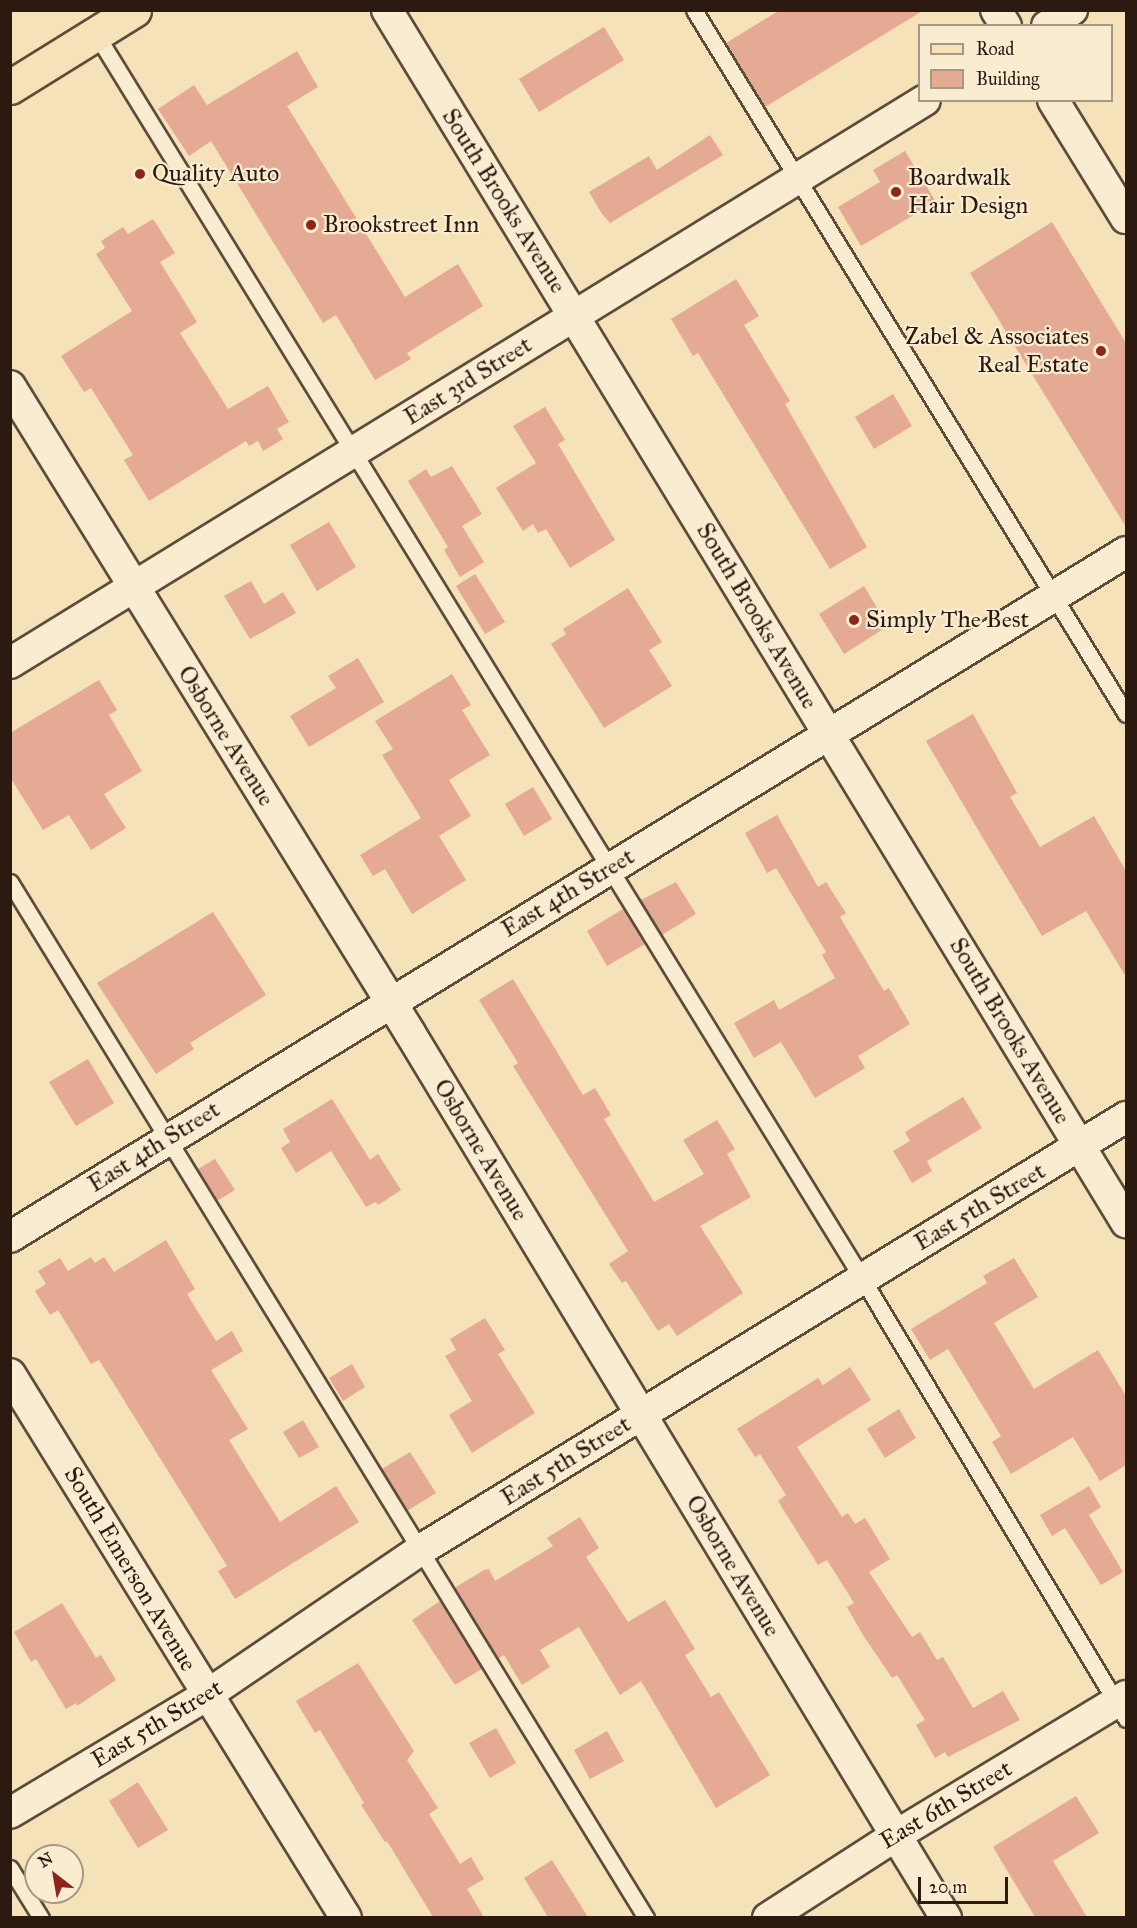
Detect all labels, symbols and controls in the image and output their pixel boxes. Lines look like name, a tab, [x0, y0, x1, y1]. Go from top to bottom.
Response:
legend	[918, 24, 1113, 102]
text: Road	[976, 38, 1014, 60]
text: Building	[976, 68, 1039, 90]
street label: South Brooks Avenue	[436, 103, 572, 299]
place label: Quality Auto	[152, 160, 279, 188]
place label: Boardwalk Hair Design	[908, 164, 1028, 220]
marker: Quality Auto	[133, 167, 147, 181]
marker: Boardwalk Hair Design	[889, 185, 903, 199]
place label: Brookstreet Inn	[323, 211, 479, 239]
marker: Brookstreet Inn	[304, 218, 318, 232]
place label: Zabel & Associates Real Estate	[905, 323, 1089, 379]
street label: East 3rd Street	[399, 330, 537, 432]
marker: Zabel & Associates Real Estate	[1094, 344, 1108, 358]
street label: South Brooks Avenue	[690, 518, 824, 714]
place label: Simply The Best	[866, 606, 1029, 634]
marker: Simply The Best	[847, 613, 861, 627]
street label: Osborne Avenue	[171, 660, 281, 812]
street label: East 4th Street	[496, 842, 640, 944]
street label: South Brooks Avenue	[943, 933, 1077, 1129]
street label: Osborne Avenue	[427, 1074, 535, 1226]
street label: East 4th Street	[83, 1095, 225, 1199]
street label: East 5th Street	[909, 1157, 1051, 1257]
street label: East 5th Street	[496, 1410, 636, 1512]
street label: South Emerson Avenue	[58, 1462, 202, 1676]
street label: Osborne Avenue	[679, 1490, 787, 1642]
street label: East 5th Street	[86, 1674, 228, 1774]
street label: East 6th Street	[875, 1754, 1017, 1856]
north arrow	[24, 1844, 84, 1904]
text: N	[35, 1848, 56, 1872]
scale bar	[921, 1865, 1011, 1903]
text: 20 m	[929, 1876, 967, 1898]

